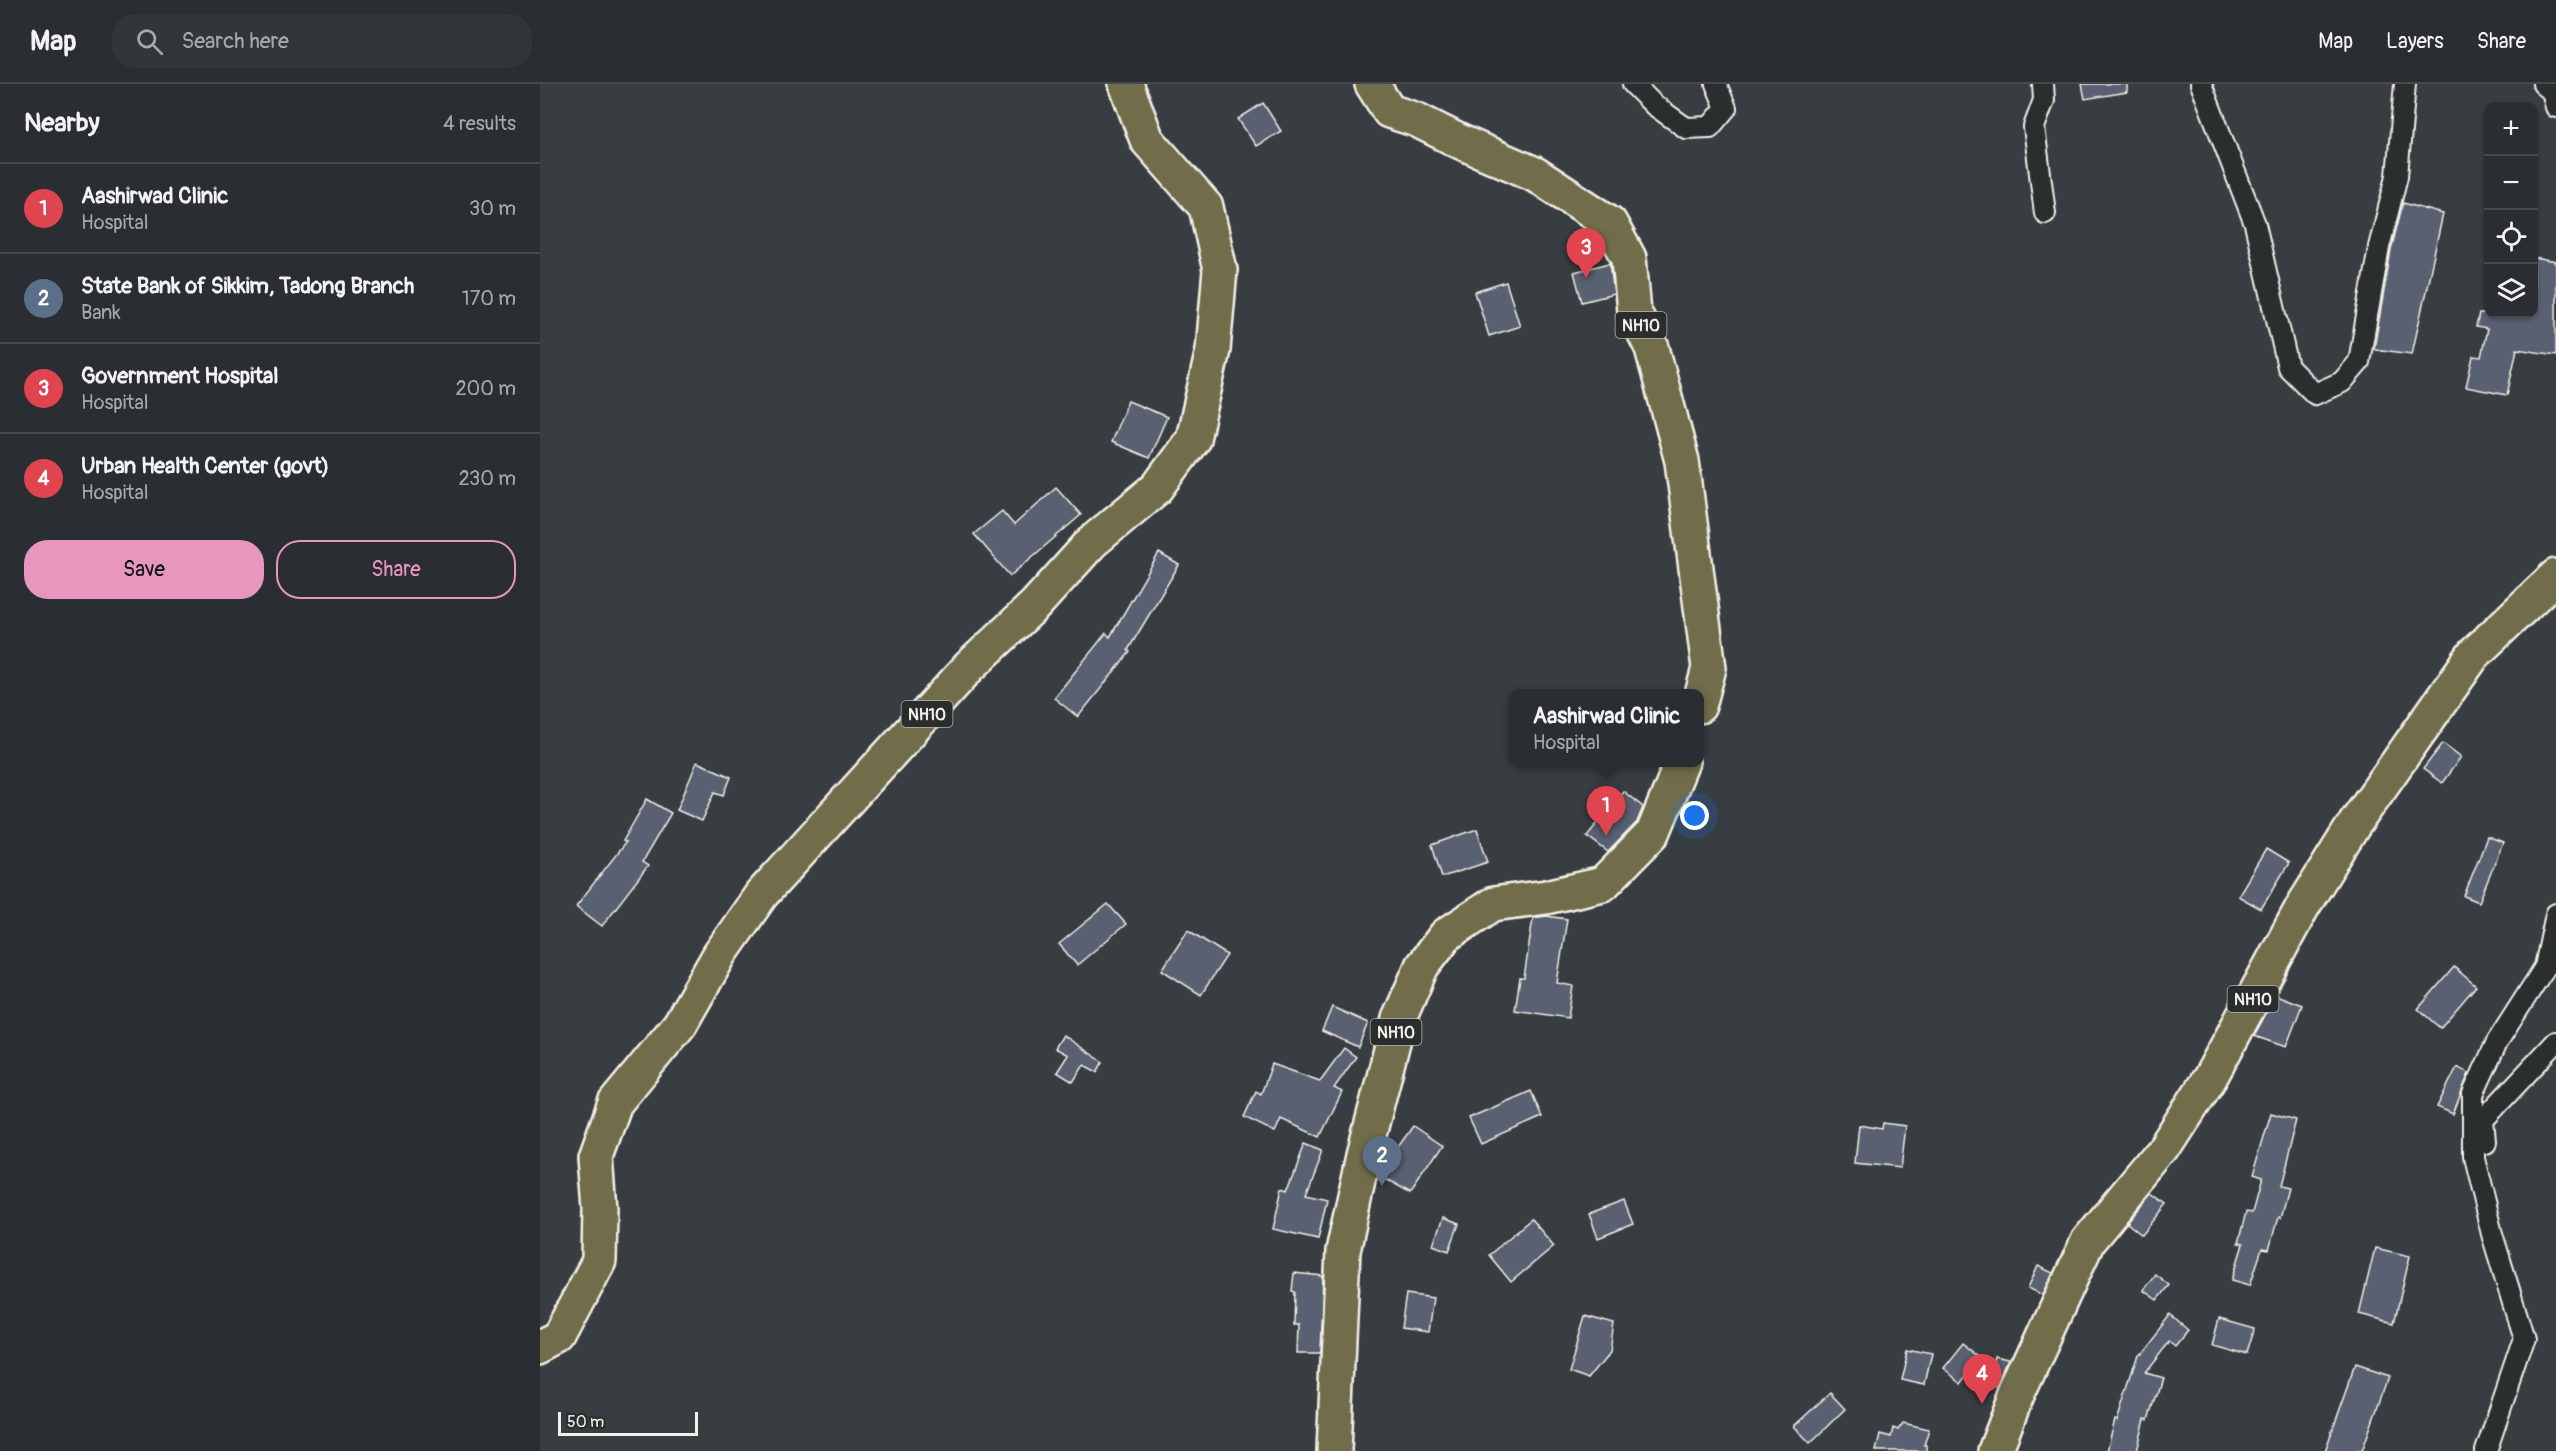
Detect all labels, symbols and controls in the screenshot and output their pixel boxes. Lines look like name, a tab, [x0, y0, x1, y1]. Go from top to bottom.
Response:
search box	[112, 14, 532, 68]
text: Map	[30, 24, 76, 59]
icon: search	[133, 25, 166, 58]
text: Search here	[181, 27, 289, 55]
text: Map	[2318, 28, 2353, 55]
text: Layers	[2386, 28, 2444, 55]
text: Share	[2477, 28, 2526, 55]
map controls	[2484, 102, 2538, 318]
button: +	[2484, 102, 2538, 156]
text: Nearby	[24, 107, 100, 139]
text: 4 results	[443, 111, 516, 136]
button: −	[2484, 156, 2538, 210]
text: Aashirwad Clinic	[81, 182, 228, 210]
text: 1	[40, 196, 47, 221]
text: 30 m	[469, 196, 516, 221]
text: Hospital	[81, 210, 148, 235]
button: locate	[2484, 210, 2538, 264]
pin: 3	[1566, 228, 1606, 278]
button: layers	[2484, 264, 2538, 318]
text: State Bank of Sikkim, Tadong Branch	[81, 272, 414, 300]
text: 2	[38, 286, 49, 311]
text: 170 m	[462, 286, 516, 311]
text: Bank	[81, 300, 121, 325]
road number: NH10	[1616, 312, 1666, 338]
text: Government Hospital	[81, 362, 278, 390]
text: 3	[38, 376, 49, 401]
text: 200 m	[455, 376, 516, 401]
text: Hospital	[81, 390, 148, 415]
text: Urban Health Center (govt)	[81, 452, 329, 480]
text: 4	[38, 466, 49, 491]
text: 230 m	[459, 466, 516, 491]
text: Hospital	[81, 480, 148, 505]
button: Save	[24, 540, 264, 599]
button: Share	[276, 540, 516, 599]
popup	[1509, 689, 1704, 767]
road number: NH10	[902, 701, 952, 727]
text: Aashirwad Clinic	[1533, 702, 1680, 730]
text: Hospital	[1533, 730, 1600, 755]
pin: 1	[1586, 786, 1626, 836]
your location	[1680, 801, 1709, 830]
road number: NH10	[2228, 986, 2278, 1012]
road number: NH10	[1370, 1019, 1422, 1045]
pin: 2	[1362, 1136, 1402, 1186]
pin: 4	[1962, 1354, 2002, 1404]
scale bar	[558, 1409, 698, 1436]
text: 50 m	[567, 1412, 604, 1432]

